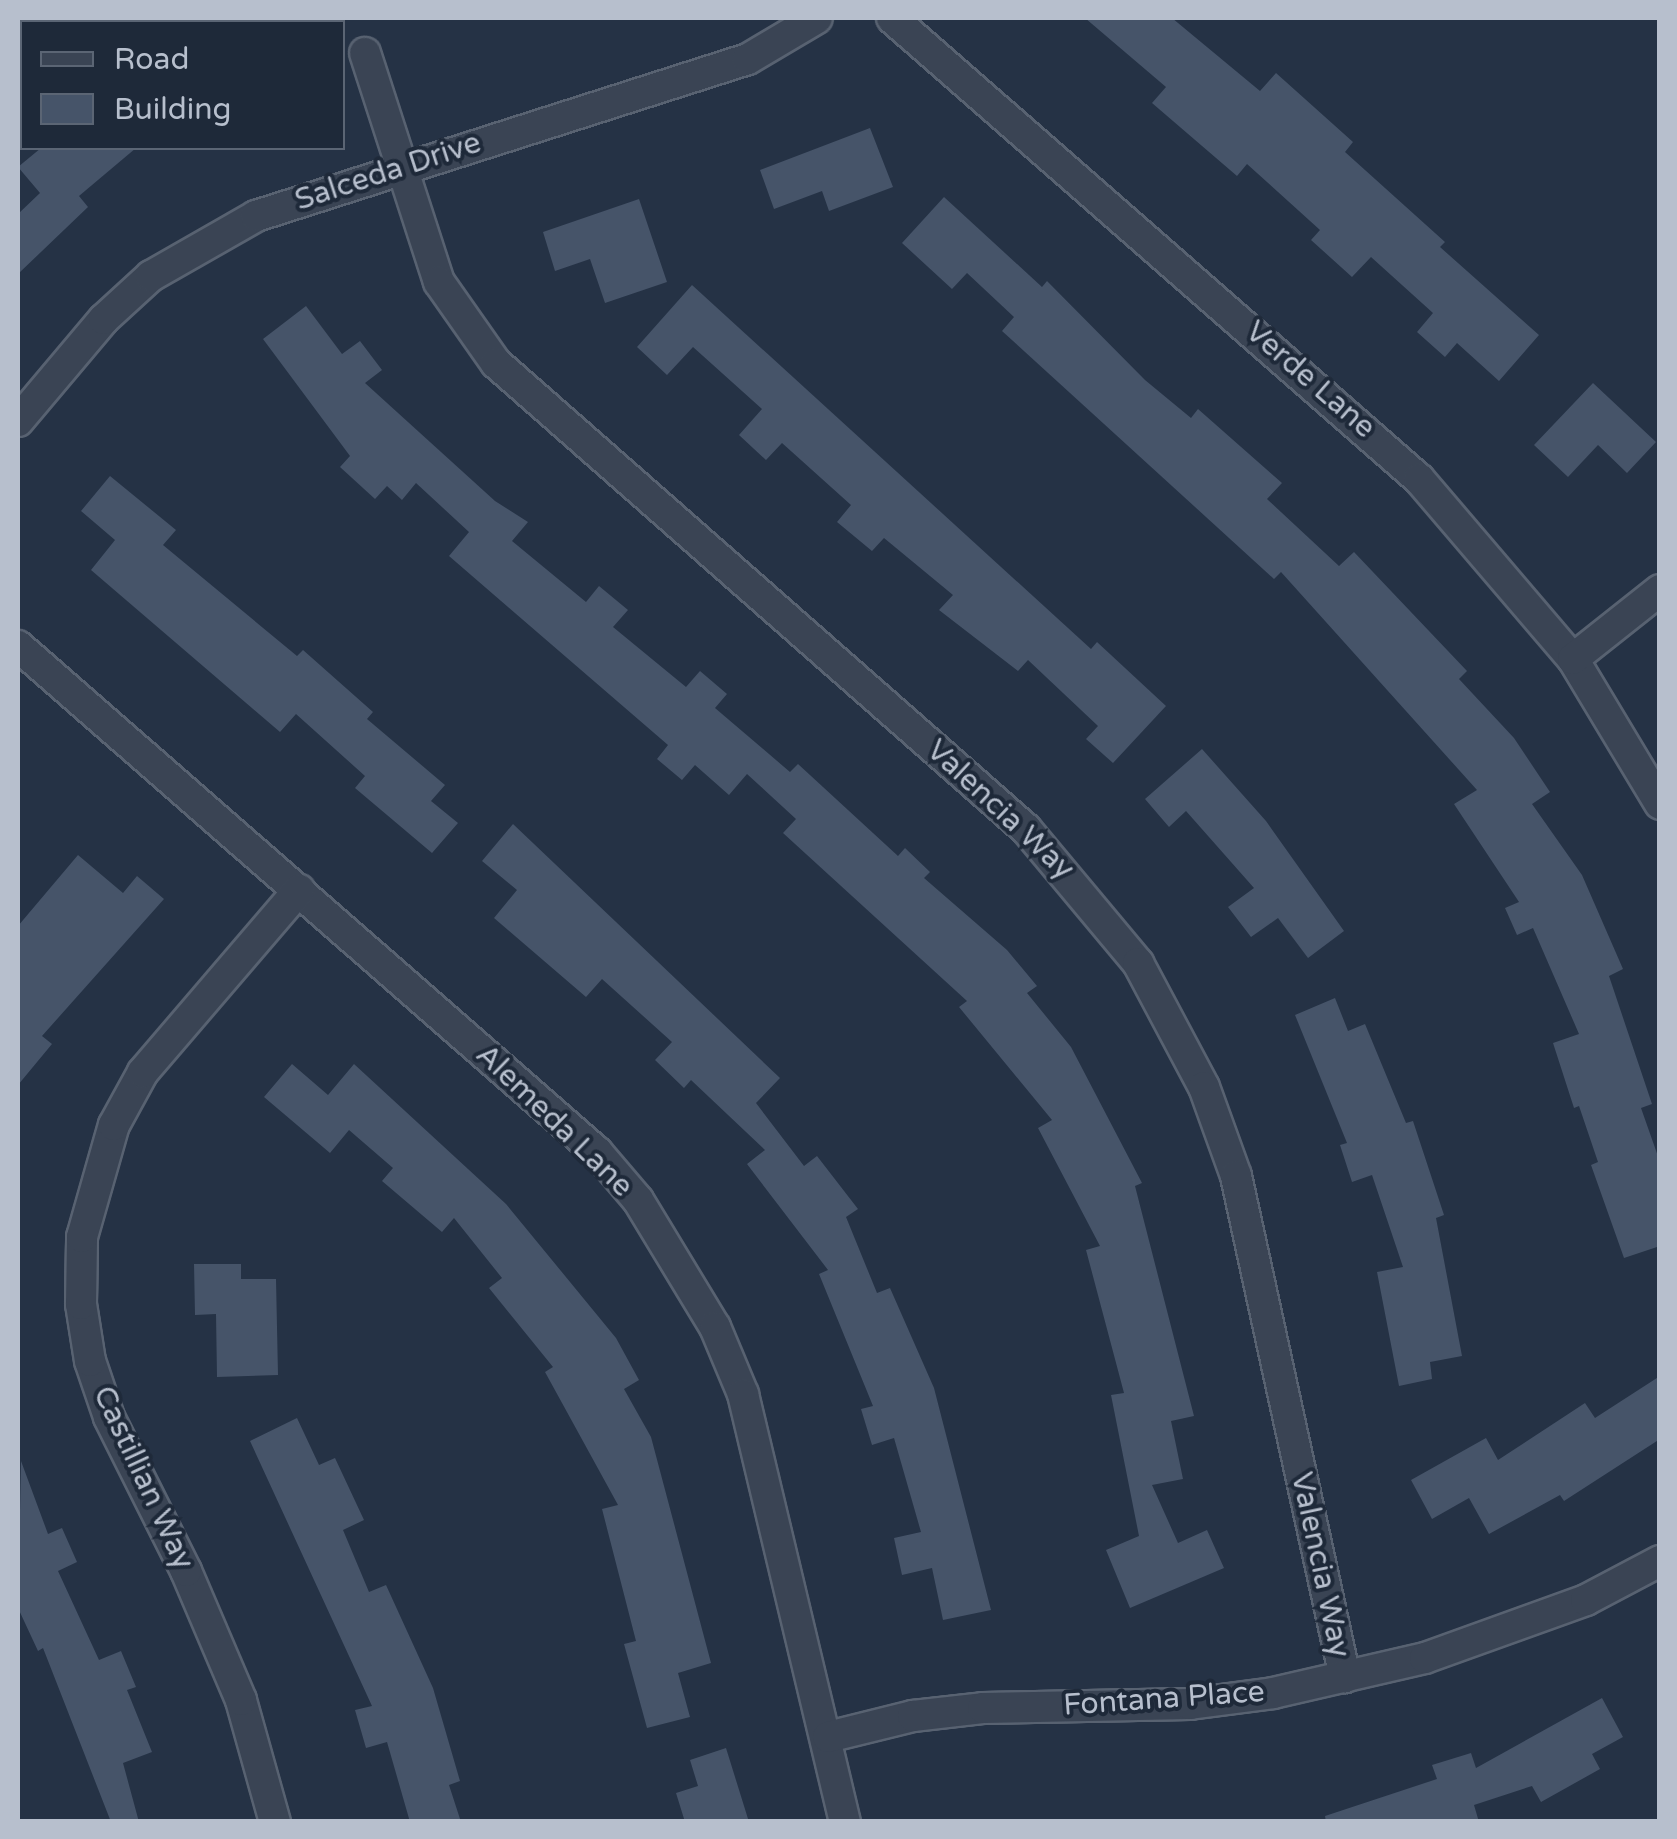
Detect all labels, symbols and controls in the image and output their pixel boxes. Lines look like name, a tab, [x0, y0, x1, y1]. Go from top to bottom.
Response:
legend	[20, 20, 345, 150]
text: Road	[114, 41, 189, 78]
text: Building	[114, 91, 231, 128]
street label: Salceda Drive	[291, 125, 485, 219]
street label: Verde Lane	[1238, 314, 1382, 446]
street label: Valencia Way	[919, 732, 1081, 888]
street label: Alemeda Lane	[468, 1037, 640, 1205]
street label: Castillian Way	[85, 1381, 201, 1575]
street label: Valencia Way	[1283, 1469, 1357, 1661]
street label: Fontana Place	[1062, 1674, 1266, 1724]

